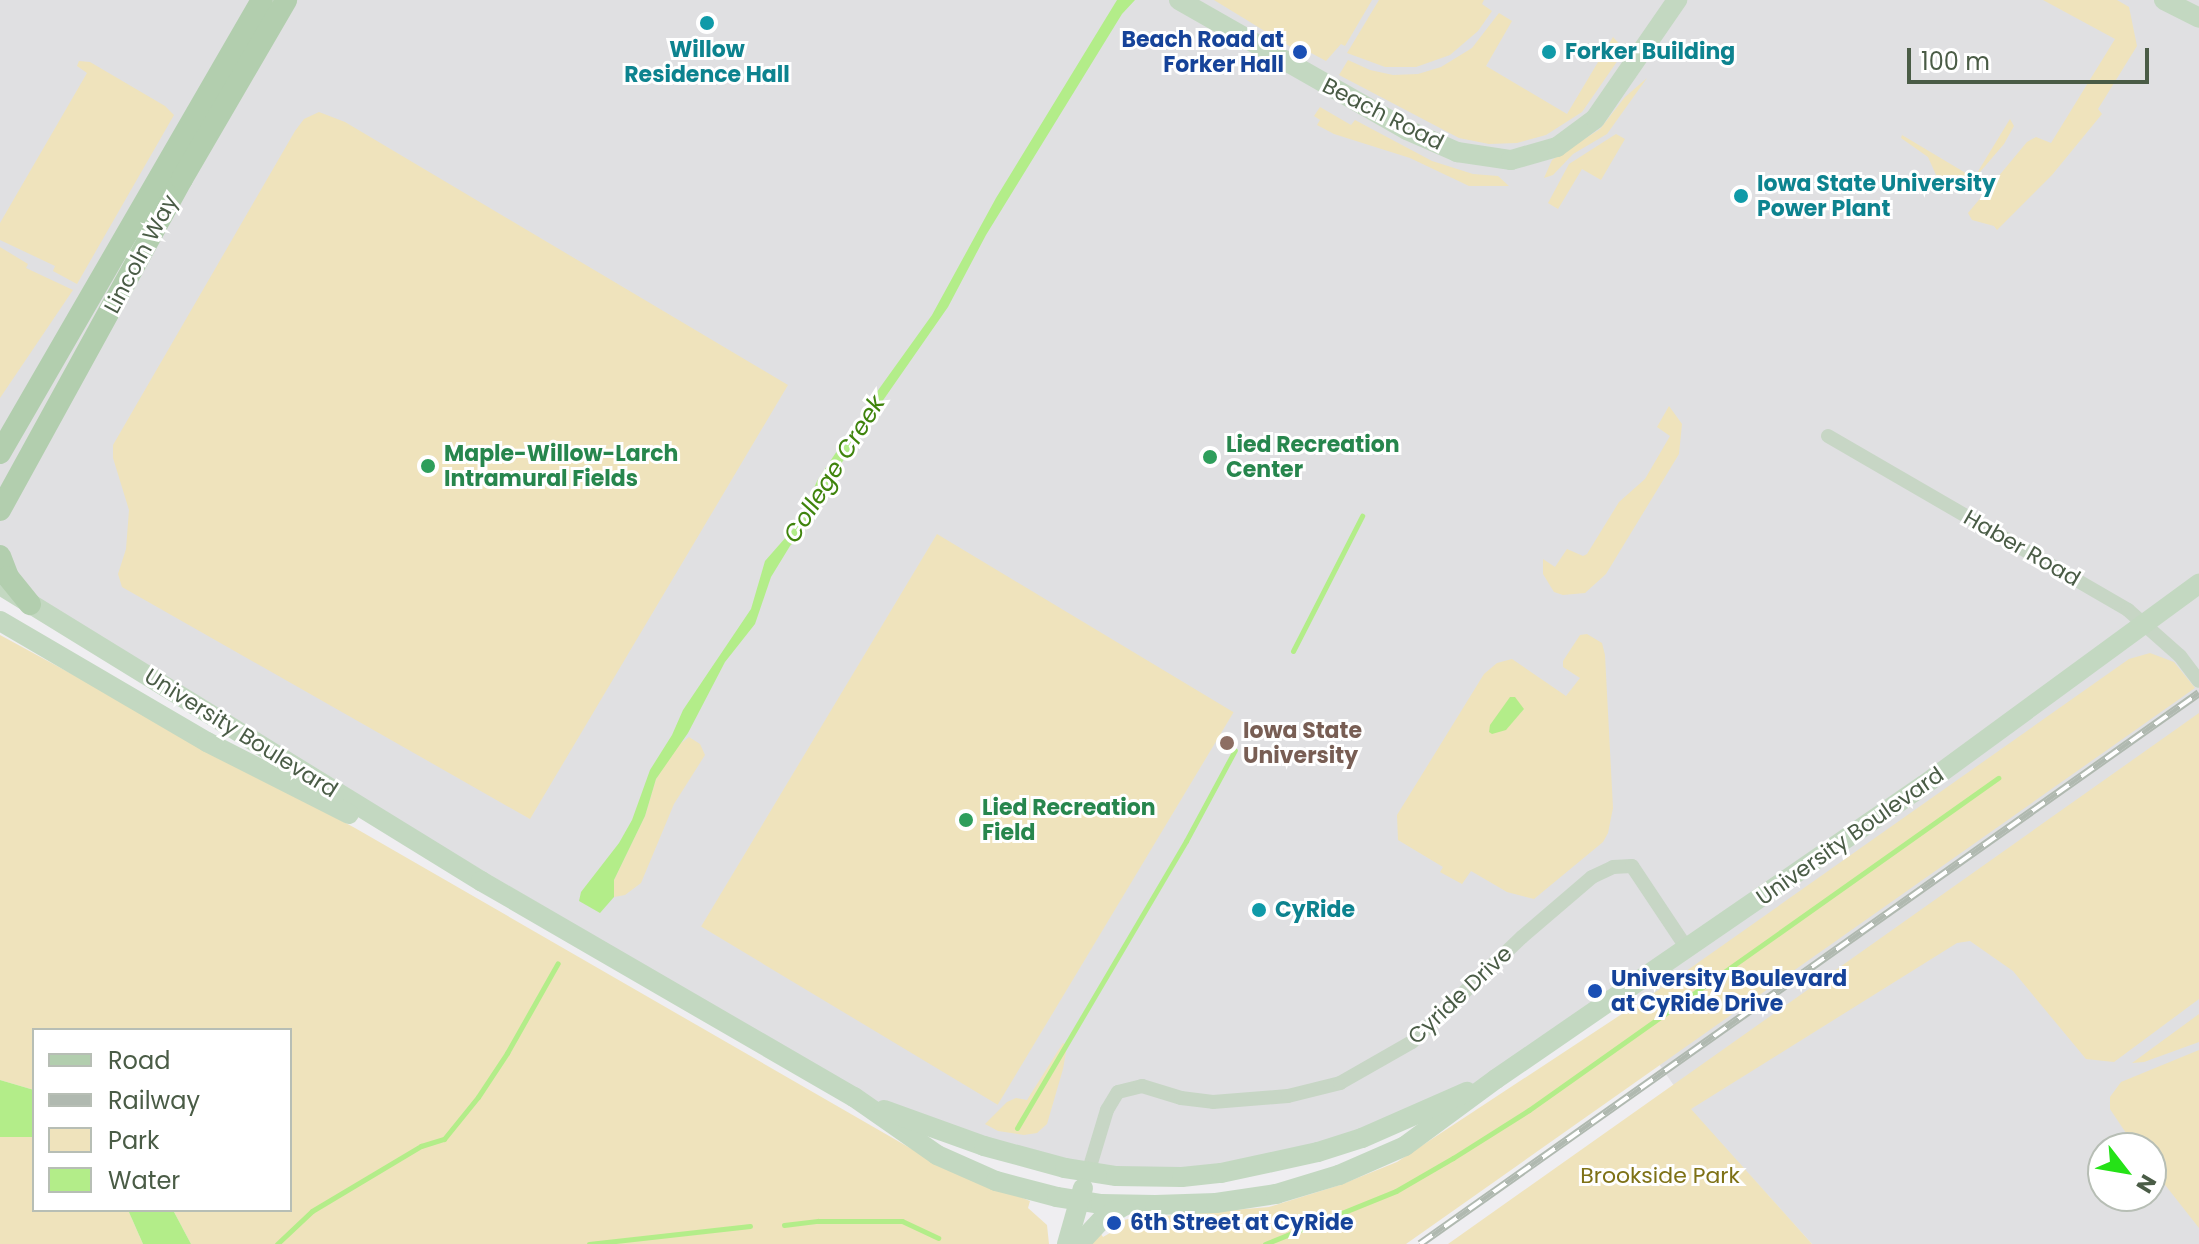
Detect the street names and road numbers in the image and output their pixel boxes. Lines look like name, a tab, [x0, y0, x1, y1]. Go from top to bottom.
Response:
street label: Beach Road	[1318, 72, 1448, 156]
street label: Lincoln Way	[99, 190, 183, 318]
street label: Haber Road	[1959, 504, 2085, 592]
street label: University Boulevard	[140, 663, 342, 803]
street label: University Boulevard	[1751, 761, 1949, 911]
street label: Cyride Drive	[1403, 940, 1517, 1050]

